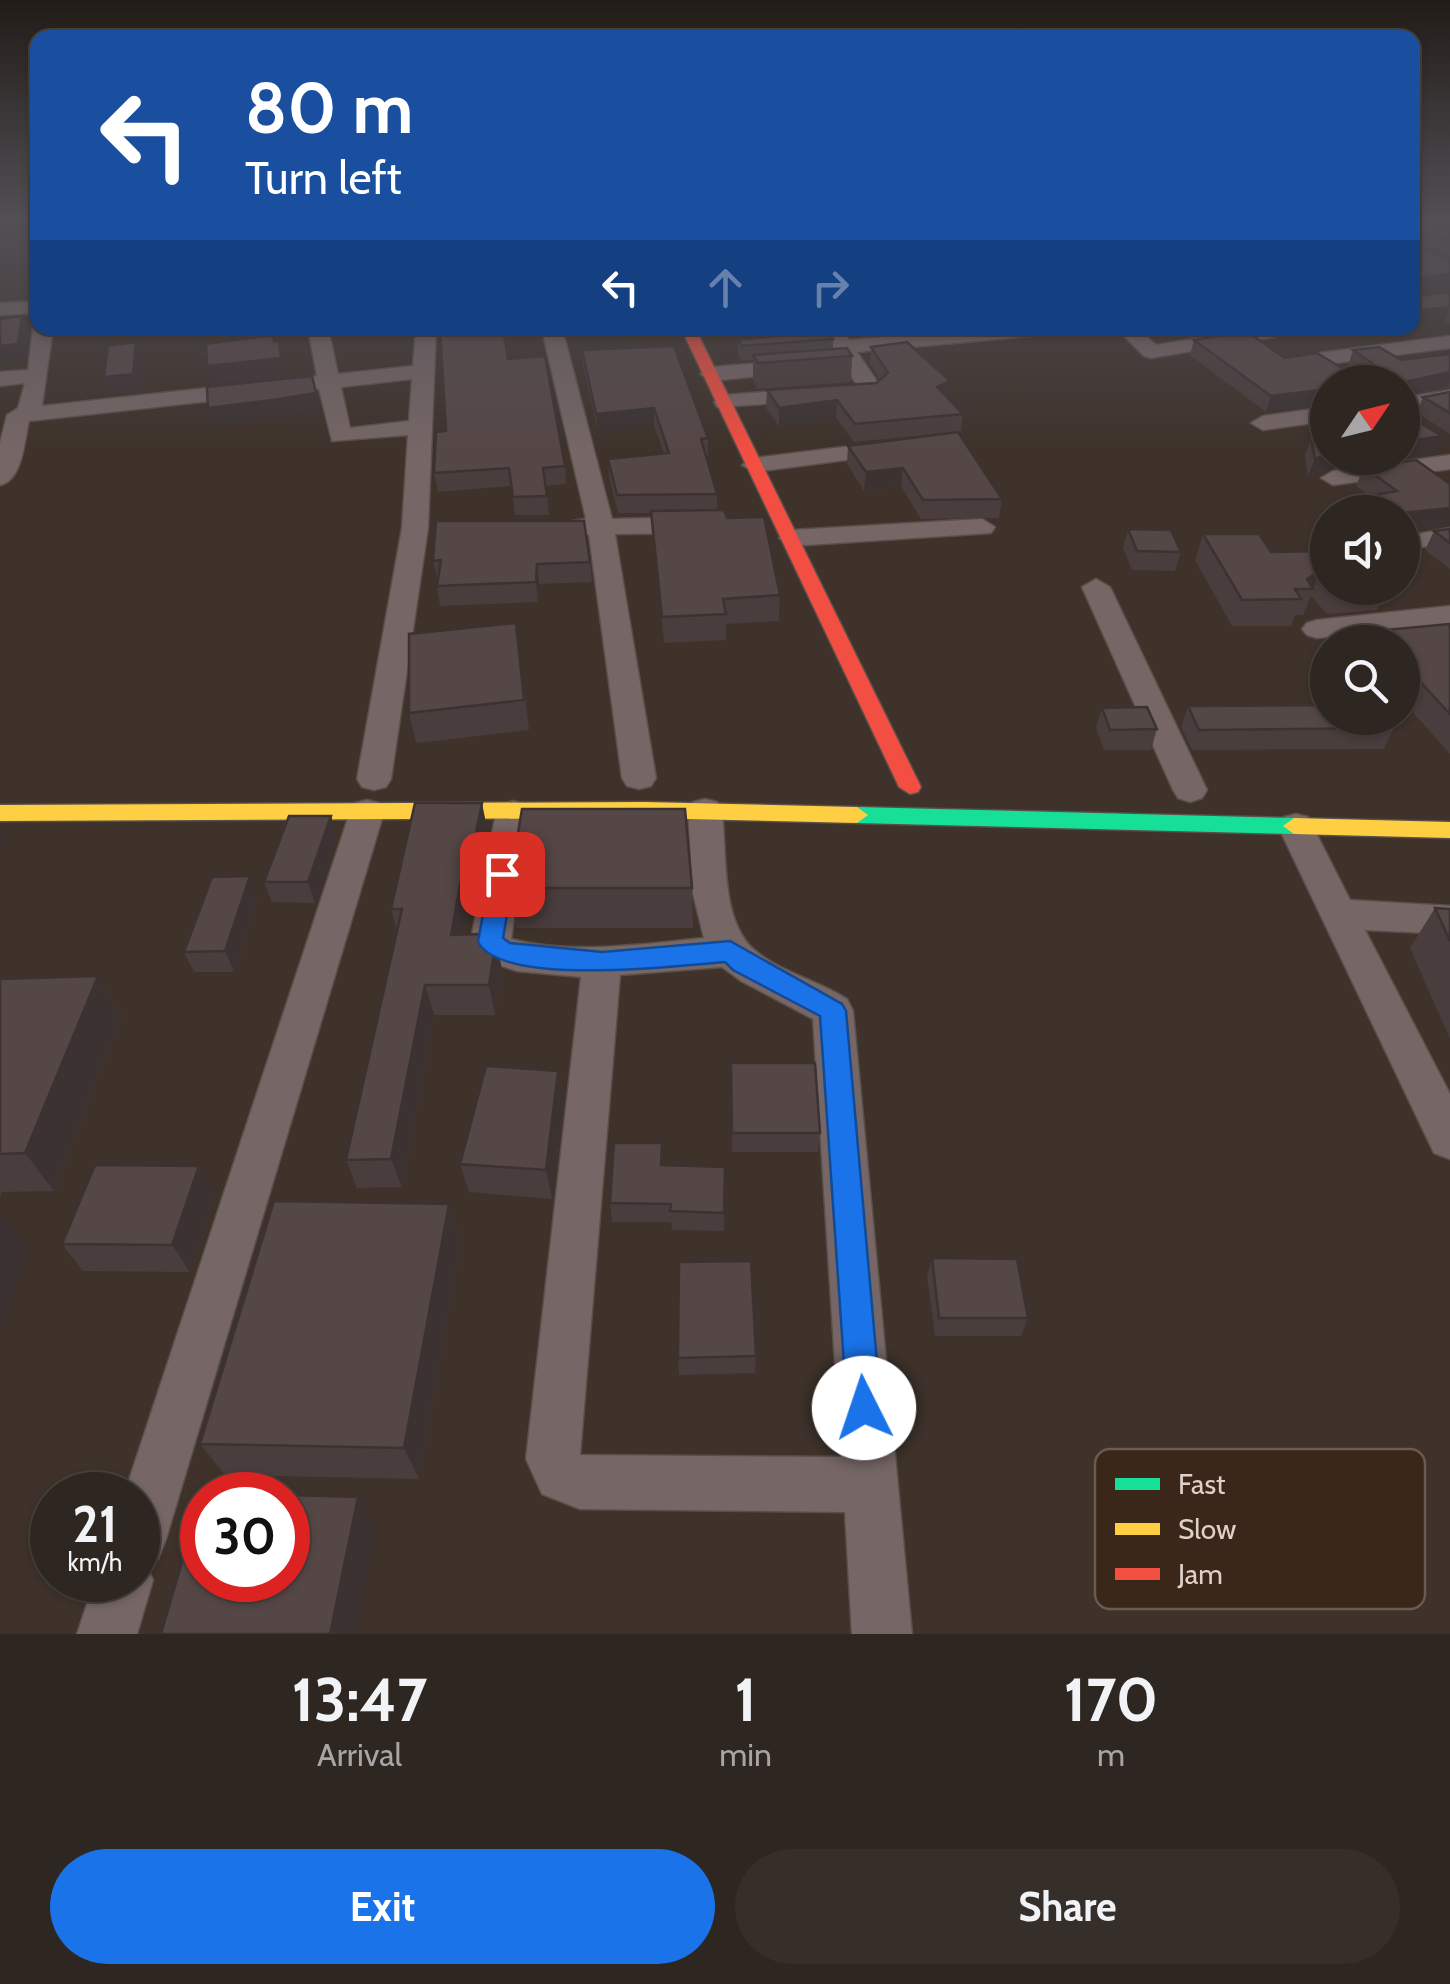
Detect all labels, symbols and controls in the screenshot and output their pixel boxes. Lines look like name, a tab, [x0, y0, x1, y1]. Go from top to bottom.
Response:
text: 80 m	[245, 65, 413, 151]
icon: left	[80, 70, 210, 200]
text: Turn left	[245, 151, 402, 205]
icon: left	[593, 260, 648, 315]
icon: ahead	[698, 260, 753, 315]
icon: right	[803, 260, 858, 315]
north arrow	[1310, 365, 1420, 475]
map controls	[1310, 365, 1420, 735]
button: sound	[1310, 495, 1420, 605]
button: search	[1310, 625, 1420, 735]
pin	[460, 832, 545, 917]
icon: arrive	[475, 847, 530, 902]
position arrow	[812, 1356, 916, 1460]
legend	[1095, 1449, 1425, 1609]
text: Fast	[1178, 1467, 1226, 1501]
speed limit sign: 30	[180, 1472, 310, 1602]
text: 21	[73, 1494, 117, 1555]
text: Slow	[1178, 1512, 1236, 1546]
text: km/h	[68, 1547, 122, 1577]
text: Jam	[1177, 1557, 1223, 1591]
text: 13:47	[292, 1663, 427, 1736]
text: 1	[734, 1663, 757, 1736]
text: 170	[1064, 1663, 1158, 1736]
text: Arrival	[317, 1735, 402, 1774]
text: min	[719, 1735, 772, 1774]
text: m	[1097, 1735, 1125, 1774]
button: Exit	[50, 1849, 715, 1964]
button: Share	[735, 1849, 1400, 1964]

